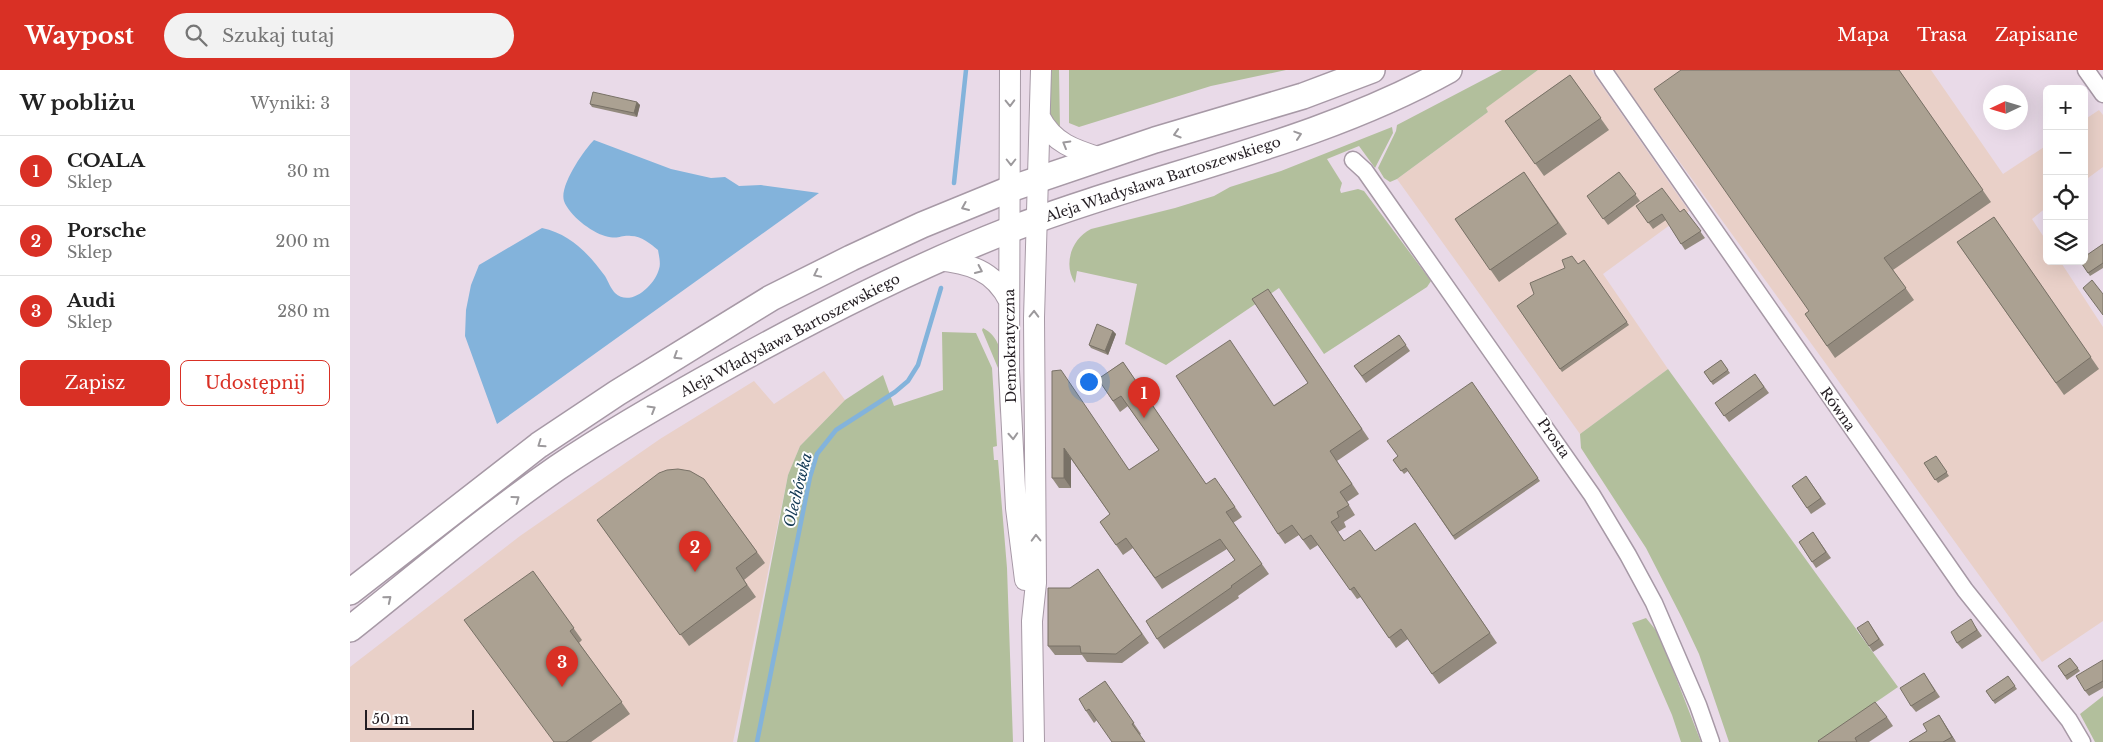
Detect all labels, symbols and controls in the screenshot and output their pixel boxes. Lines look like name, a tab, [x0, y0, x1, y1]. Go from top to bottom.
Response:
search box	[164, 13, 514, 58]
text: Waypost	[25, 21, 134, 50]
icon: search	[182, 21, 210, 49]
text: Szukaj tutaj	[222, 24, 334, 47]
text: Mapa	[1837, 24, 1889, 46]
text: Trasa	[1917, 24, 1967, 46]
text: Zapisane	[1995, 24, 2078, 46]
north arrow	[1983, 85, 2028, 130]
map controls	[2043, 85, 2088, 265]
button: +	[2043, 85, 2088, 130]
text: W pobliżu	[20, 90, 135, 116]
text: Wyniki: 3	[251, 93, 330, 113]
one-way arrow	[1005, 99, 1015, 107]
one-way arrow	[1174, 128, 1182, 138]
button: −	[2043, 130, 2088, 175]
one-way arrow	[1294, 131, 1302, 141]
street label: Aleja Władysława Bartoszewskiego	[1042, 132, 1283, 226]
one-way arrow	[1062, 141, 1071, 151]
text: COALA	[67, 149, 145, 172]
one-way arrow	[1006, 158, 1016, 166]
text: 1	[33, 161, 39, 181]
text: 30 m	[287, 161, 330, 181]
text: Sklep	[67, 172, 112, 192]
button: locate	[2043, 175, 2088, 220]
one-way arrow	[961, 201, 970, 211]
text: Porsche	[67, 219, 146, 242]
button: layers	[2043, 220, 2088, 265]
text: 2	[31, 231, 41, 251]
text: 200 m	[276, 231, 330, 251]
text: Sklep	[67, 242, 112, 262]
one-way arrow	[974, 263, 983, 274]
one-way arrow	[814, 268, 823, 278]
street label: Aleja Władysława Bartoszewskiego	[676, 269, 903, 401]
street label: Demokratyczna	[1000, 288, 1020, 403]
text: Audi	[67, 289, 115, 312]
text: 3	[31, 301, 41, 321]
text: 280 m	[277, 301, 330, 321]
one-way arrow	[1029, 310, 1039, 318]
text: Sklep	[67, 312, 112, 332]
one-way arrow	[673, 349, 682, 359]
button: Zapisz	[20, 360, 170, 406]
button: Udostępnij	[180, 360, 330, 406]
your location	[1076, 369, 1102, 395]
pin: 1	[1128, 377, 1160, 418]
street label: Równa	[1817, 384, 1860, 434]
one-way arrow	[646, 405, 655, 415]
street label: Prosta	[1534, 415, 1574, 462]
one-way arrow	[1007, 433, 1018, 441]
one-way arrow	[537, 438, 547, 447]
water label: Olechówka	[779, 451, 816, 529]
one-way arrow	[510, 496, 519, 504]
pin: 2	[679, 531, 711, 572]
one-way arrow	[1030, 534, 1041, 542]
one-way arrow	[382, 596, 391, 604]
pin: 3	[546, 646, 578, 687]
scale bar	[365, 707, 474, 730]
text: 50 m	[372, 710, 409, 728]

